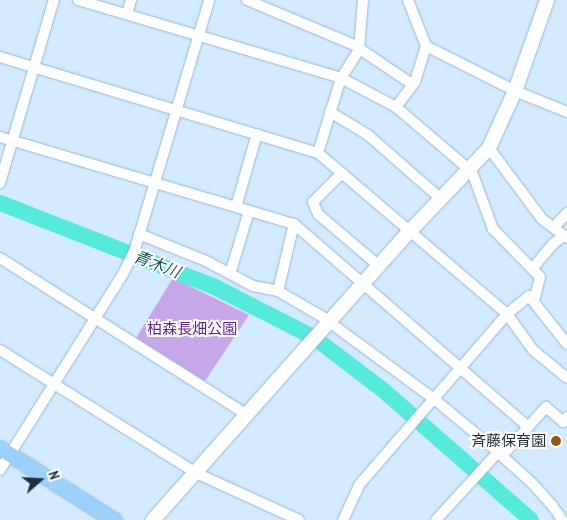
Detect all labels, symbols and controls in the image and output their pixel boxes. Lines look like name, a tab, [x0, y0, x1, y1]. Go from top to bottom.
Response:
water label: 青木川	[131, 246, 183, 282]
park label: 柏森長畑公園	[147, 320, 237, 338]
place label: 斉藤保育園	[471, 432, 546, 450]
marker: 斉藤保育園	[550, 435, 562, 447]
north arrow	[15, 455, 65, 505]
text: N	[44, 469, 64, 482]

